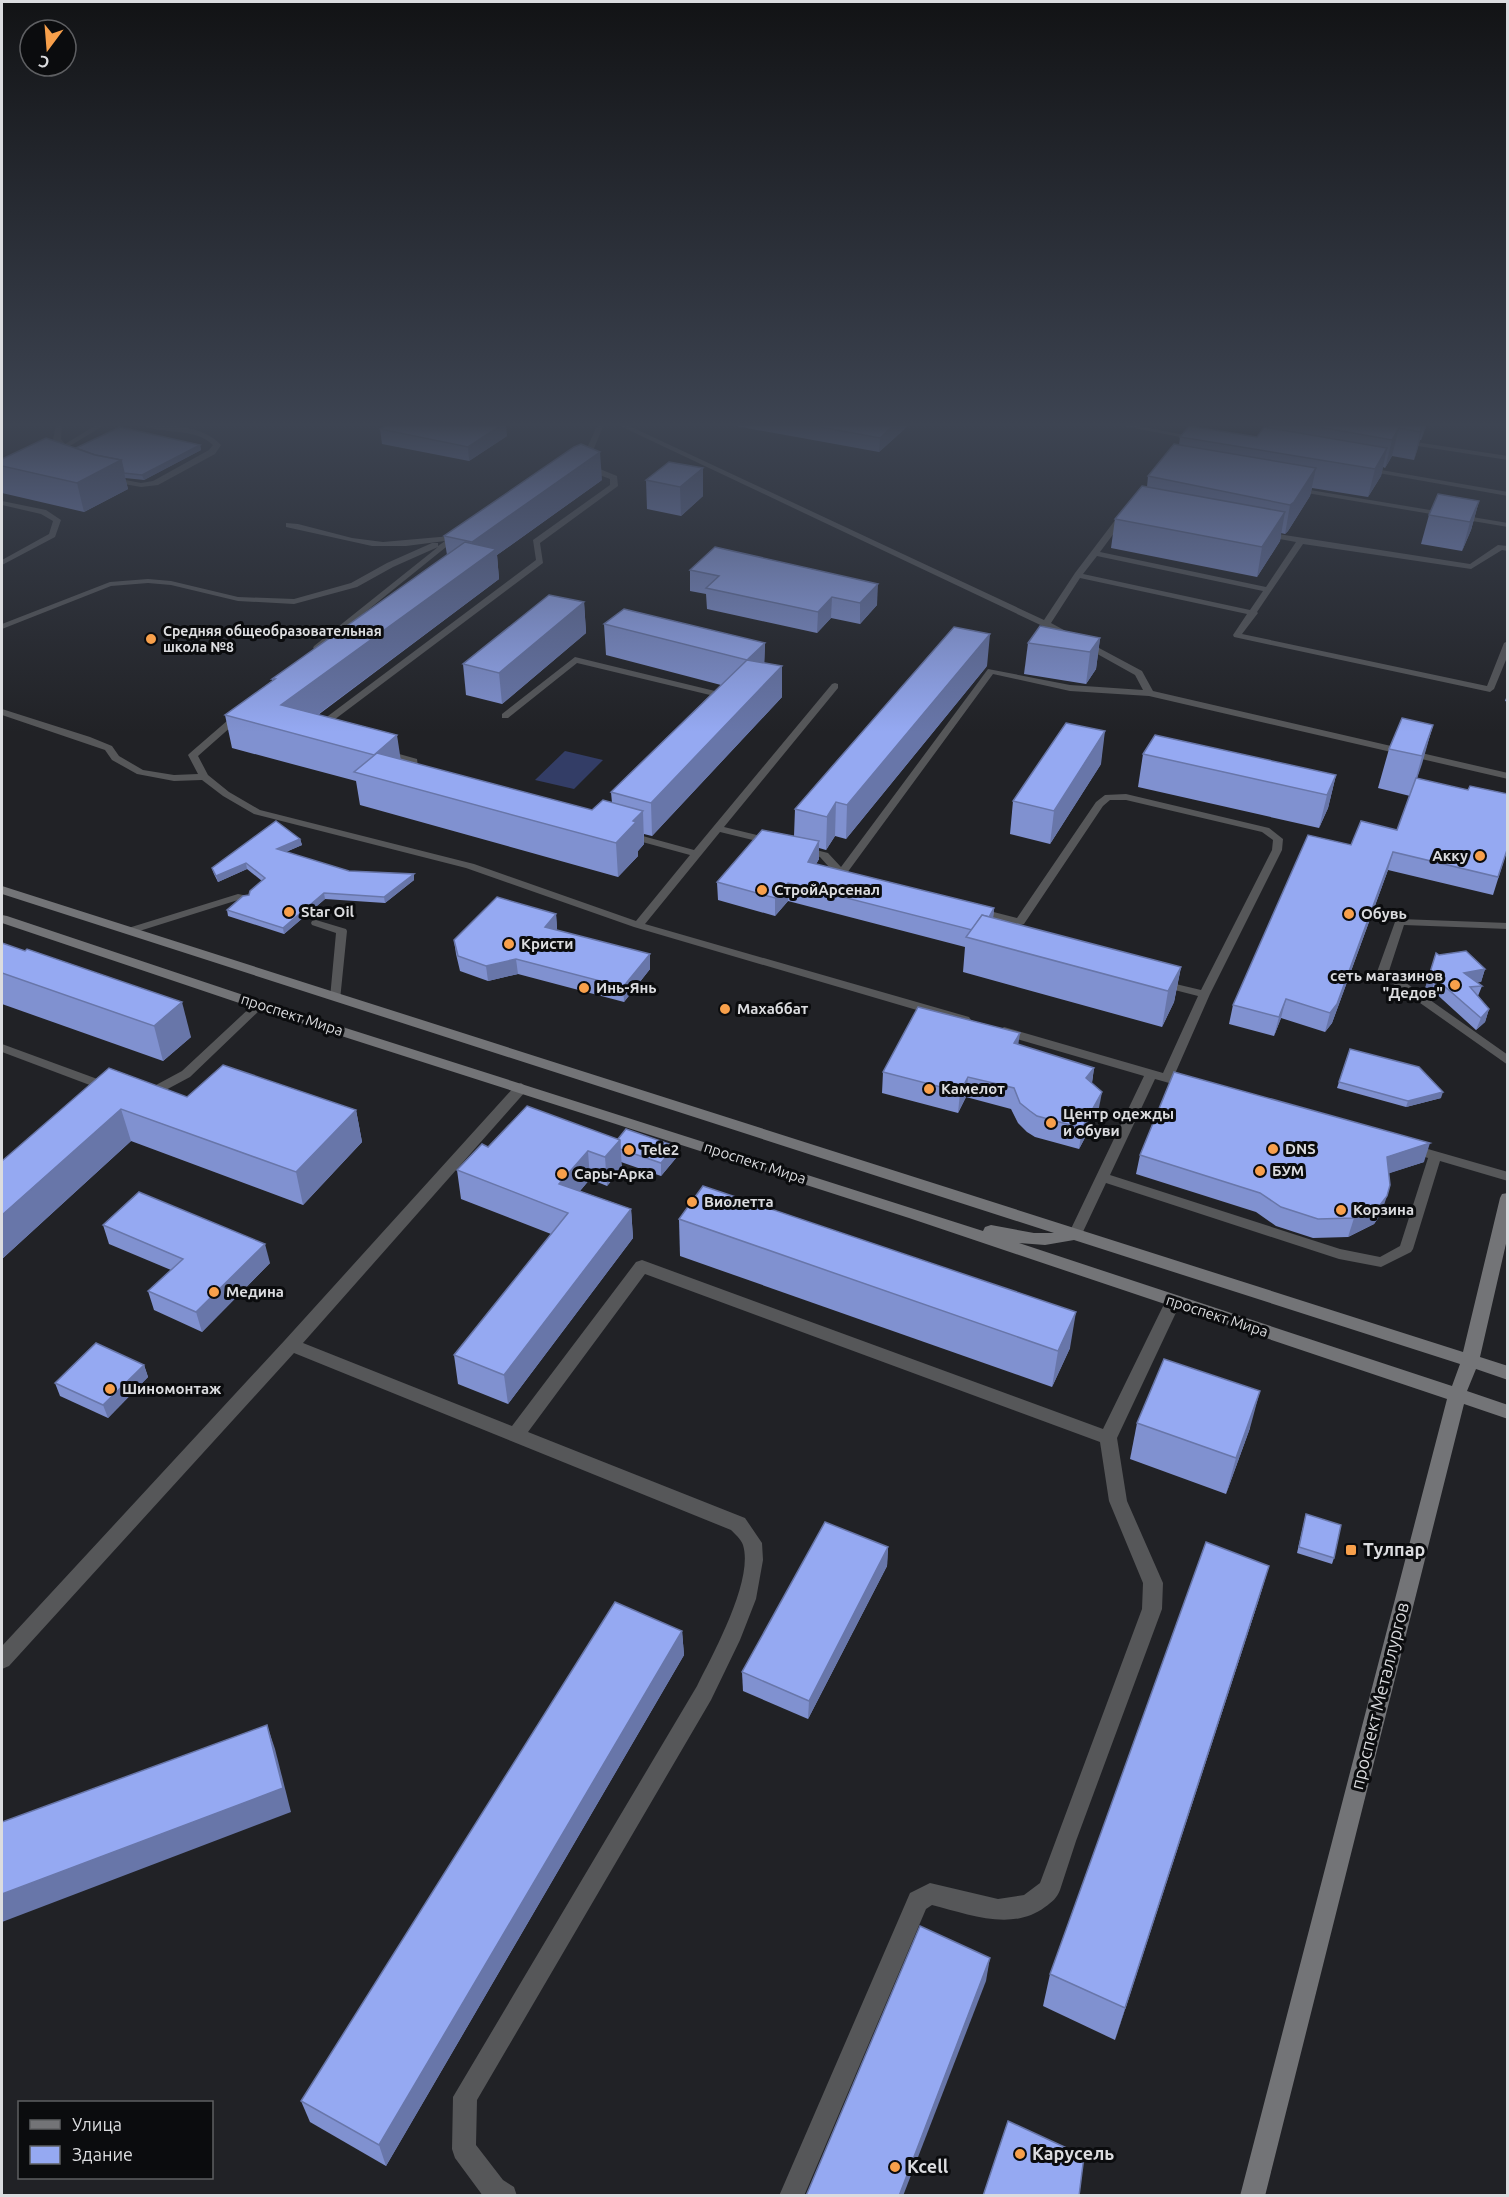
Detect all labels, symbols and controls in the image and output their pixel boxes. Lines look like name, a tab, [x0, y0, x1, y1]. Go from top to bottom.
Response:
north arrow	[18, 18, 78, 78]
text: С	[36, 52, 51, 72]
place label: Средняя общеобразовательная школа №8	[163, 623, 382, 655]
marker: Средняя общеобразовательная школа №8	[144, 632, 158, 646]
place label: Акку	[1432, 847, 1468, 864]
marker: Акку	[1473, 849, 1487, 863]
place label: СтройАрсенал	[774, 881, 880, 898]
marker: СтройАрсенал	[755, 883, 769, 897]
place label: Star Oil	[301, 903, 355, 920]
marker: Star Oil	[282, 905, 296, 919]
place label: Обувь	[1361, 905, 1407, 922]
marker: Обувь	[1342, 907, 1356, 921]
place label: Кристи	[521, 935, 573, 952]
marker: Кристи	[502, 937, 516, 951]
place label: сеть магазинов "Дедов"	[1330, 967, 1443, 1001]
marker: сеть магазинов "Дедов"	[1448, 978, 1462, 992]
place label: Инь-Янь	[596, 979, 657, 996]
marker: Инь-Янь	[577, 981, 591, 995]
street label: проспект Мира	[239, 990, 345, 1039]
place label: Махаббат	[737, 1000, 809, 1017]
marker: Махаббат	[718, 1002, 732, 1016]
place label: Камелот	[941, 1080, 1005, 1097]
marker: Камелот	[922, 1082, 936, 1096]
place label: Центр одежды и обуви	[1063, 1105, 1174, 1139]
marker: Центр одежды и обуви	[1044, 1116, 1058, 1130]
street label: проспект Мира	[702, 1138, 808, 1187]
place label: DNS	[1285, 1140, 1316, 1157]
place label: Tele2	[641, 1141, 679, 1158]
marker: DNS	[1266, 1142, 1280, 1156]
marker: Tele2	[622, 1143, 636, 1157]
place label: БУМ	[1272, 1162, 1304, 1179]
marker: БУМ	[1253, 1164, 1267, 1178]
place label: Сары-Арка	[574, 1165, 654, 1182]
marker: Сары-Арка	[555, 1167, 569, 1181]
place label: Виолетта	[704, 1193, 774, 1210]
marker: Виолетта	[685, 1195, 699, 1209]
place label: Корзина	[1353, 1201, 1414, 1218]
marker: Корзина	[1334, 1203, 1348, 1217]
place label: Медина	[226, 1283, 284, 1300]
marker: Медина	[207, 1285, 221, 1299]
street label: проспект Мира	[1164, 1291, 1270, 1340]
place label: Шиномонтаж	[122, 1380, 222, 1397]
marker: Шиномонтаж	[103, 1382, 117, 1396]
place label: Тулпар	[1363, 1539, 1425, 1559]
marker: Тулпар	[1344, 1543, 1358, 1557]
street label: проспект Металлургов	[1346, 1600, 1412, 1791]
legend	[18, 2101, 213, 2179]
text: Улица	[72, 2114, 122, 2134]
place label: Карусель	[1032, 2143, 1114, 2163]
text: Здание	[72, 2144, 133, 2164]
marker: Карусель	[1013, 2147, 1027, 2161]
place label: Kcell	[907, 2156, 949, 2176]
marker: Kcell	[888, 2160, 902, 2174]

